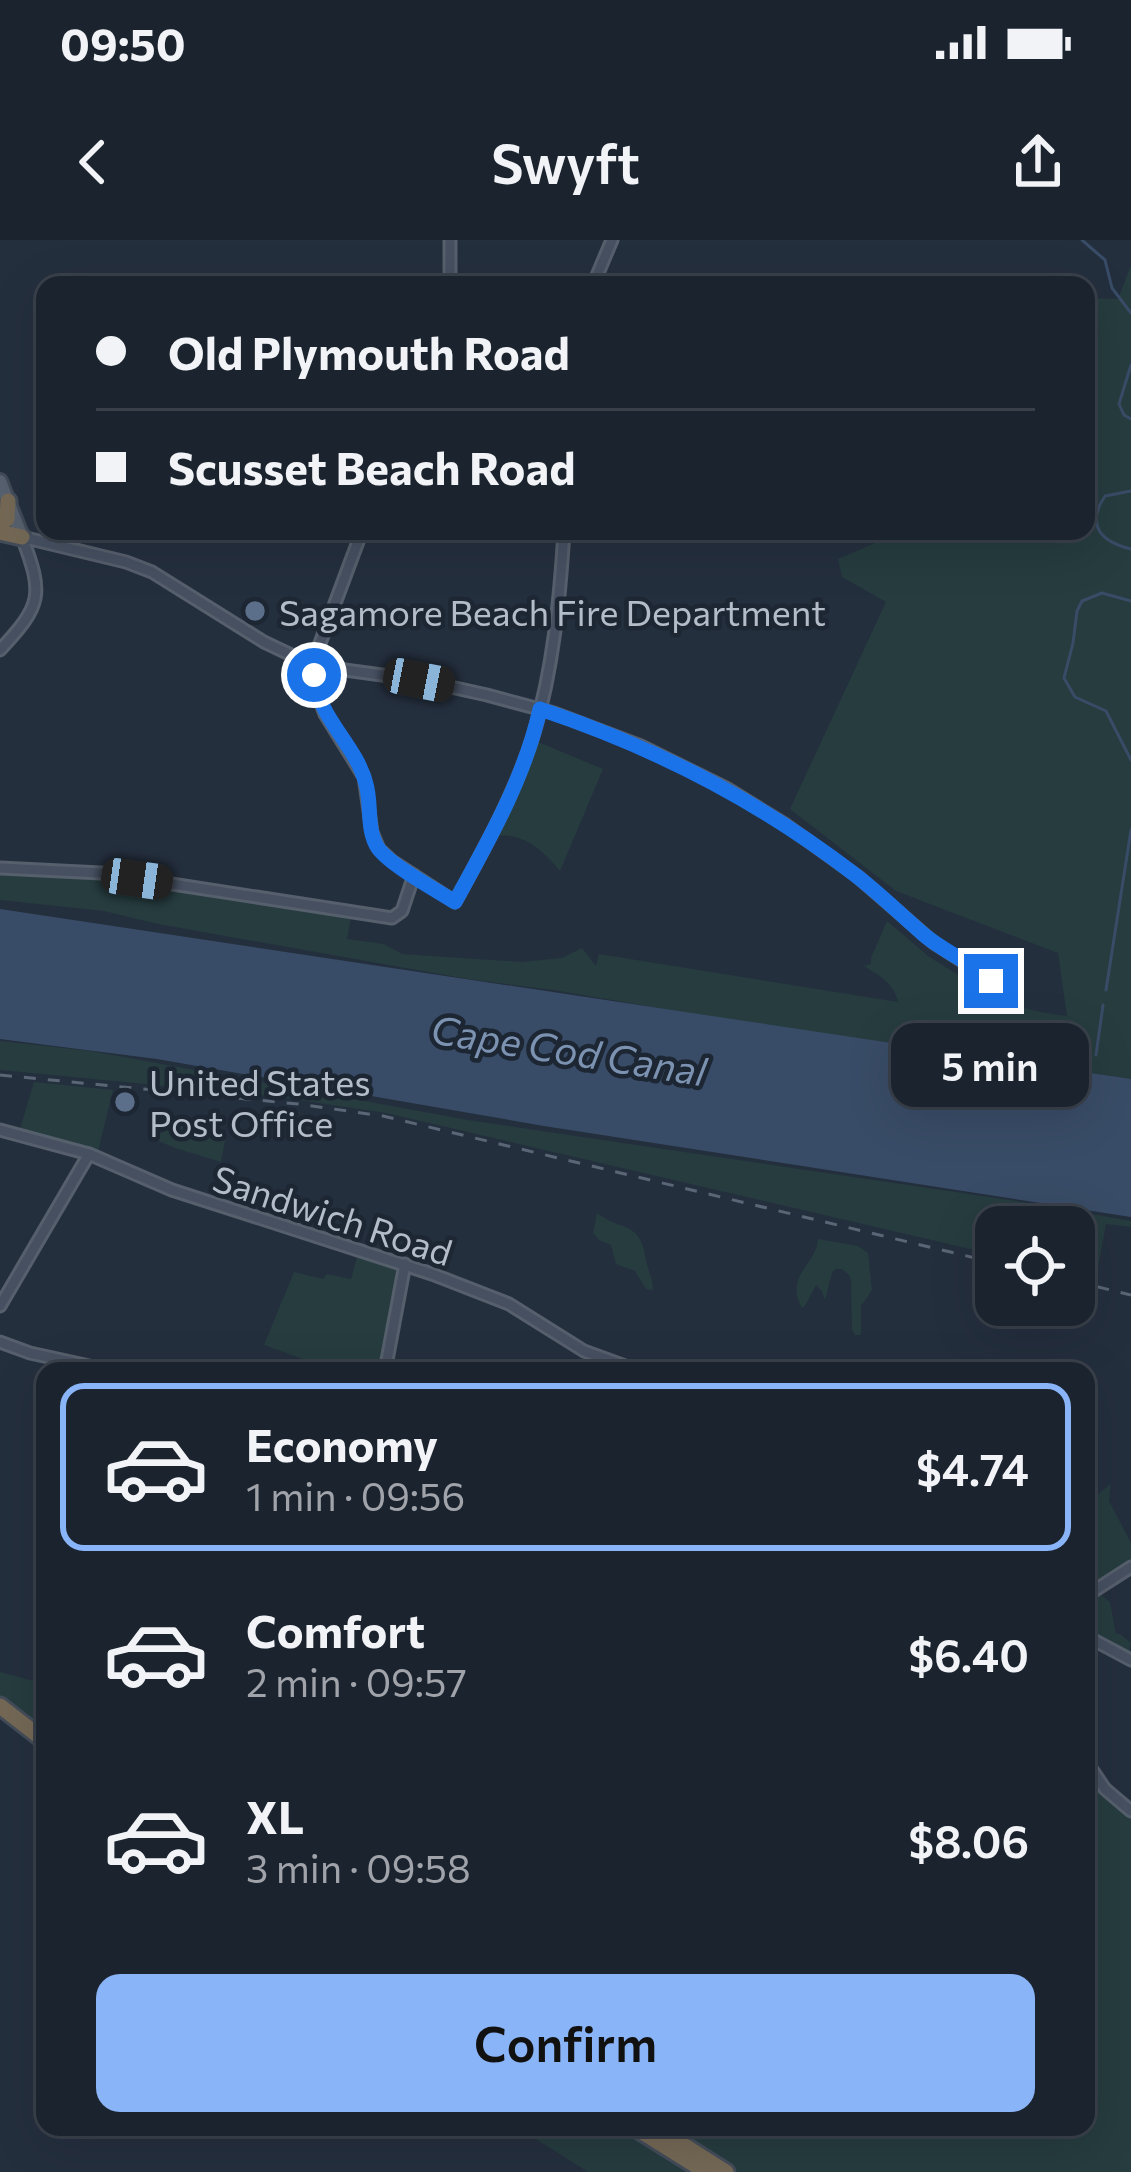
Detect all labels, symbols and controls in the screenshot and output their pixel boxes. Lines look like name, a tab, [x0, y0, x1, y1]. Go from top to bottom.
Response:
text: 09:50	[60, 15, 186, 70]
icon: back	[60, 129, 126, 195]
text: Swyft	[491, 129, 640, 195]
icon: share	[1005, 129, 1071, 195]
text: Old Plymouth Road	[168, 324, 570, 379]
text: Scusset Beach Road	[168, 439, 575, 494]
place label: Sagamore Beach Fire Department	[279, 589, 826, 633]
marker: Sagamore Beach Fire Department	[242, 598, 268, 624]
route start	[287, 648, 341, 702]
car	[380, 655, 458, 705]
car	[99, 856, 175, 902]
route end	[964, 954, 1018, 1008]
water label: Cape Cod Canal	[428, 1004, 711, 1095]
callout: 5 min	[892, 1023, 1090, 1107]
text: 5 min	[941, 1041, 1039, 1089]
place label: United States Post Office	[149, 1059, 371, 1144]
marker: United States Post Office	[112, 1089, 138, 1115]
street label: Sandwich Road	[208, 1155, 458, 1273]
map controls	[975, 1206, 1095, 1326]
button: locate	[975, 1206, 1095, 1326]
icon: car	[102, 1413, 210, 1521]
text: Economy	[246, 1416, 438, 1471]
text: $4.74	[916, 1440, 1029, 1495]
text: 1 min · 09:56	[246, 1471, 465, 1519]
icon: car	[102, 1599, 210, 1707]
text: Comfort	[246, 1602, 425, 1657]
text: $6.40	[908, 1626, 1029, 1681]
text: 2 min · 09:57	[246, 1657, 467, 1705]
icon: car	[102, 1785, 210, 1893]
text: XL	[246, 1788, 304, 1843]
text: $8.06	[908, 1812, 1029, 1867]
text: 3 min · 09:58	[246, 1843, 471, 1891]
button: Confirm	[96, 1974, 1035, 2112]

